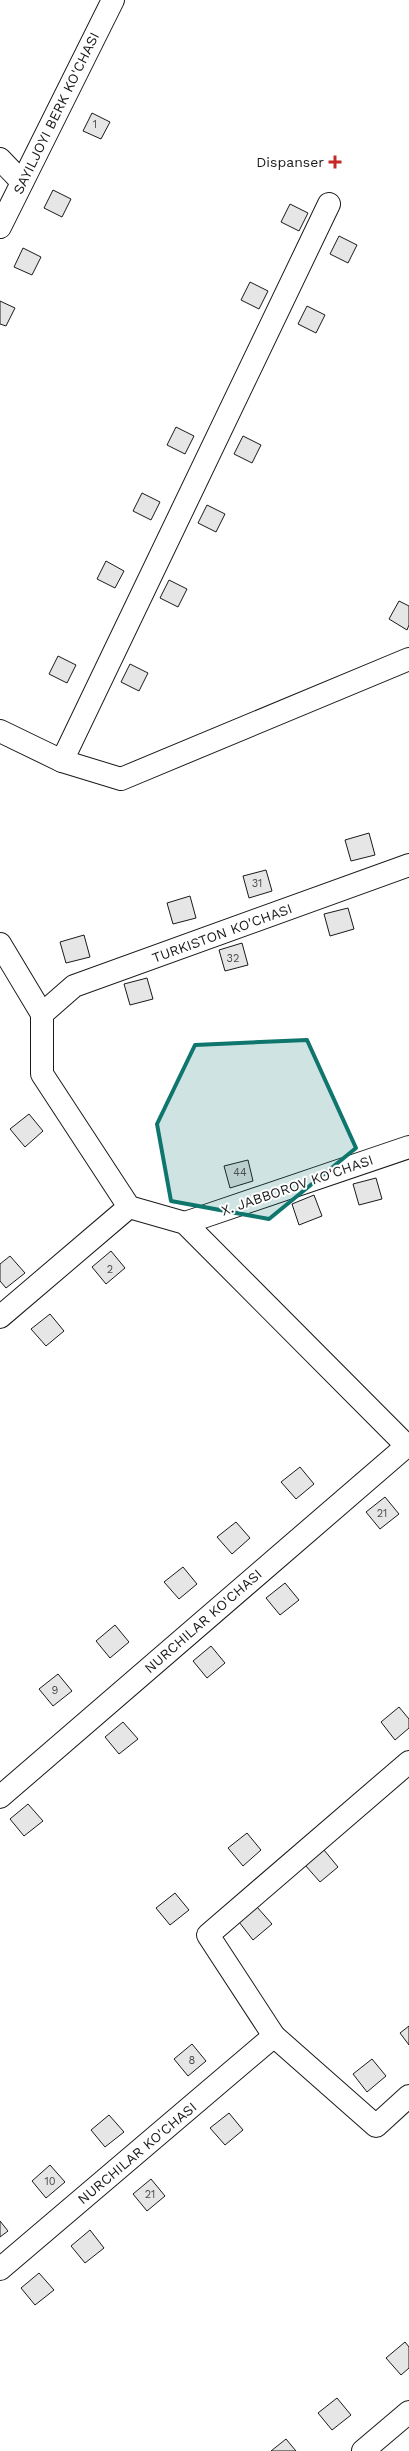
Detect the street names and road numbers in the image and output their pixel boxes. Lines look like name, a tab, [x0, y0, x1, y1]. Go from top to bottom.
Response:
street label: SAYILJOYI BERK KO'CHASI	[10, 30, 102, 196]
street label: TURKISTON KO'CHASI	[150, 900, 294, 966]
street label: X. JABBOROV KO'CHASI	[219, 1151, 375, 1219]
street label: NURCHILAR KO'CHASI	[141, 1566, 265, 1676]
street label: NURCHILAR KO'CHASI	[74, 2099, 200, 2207]

